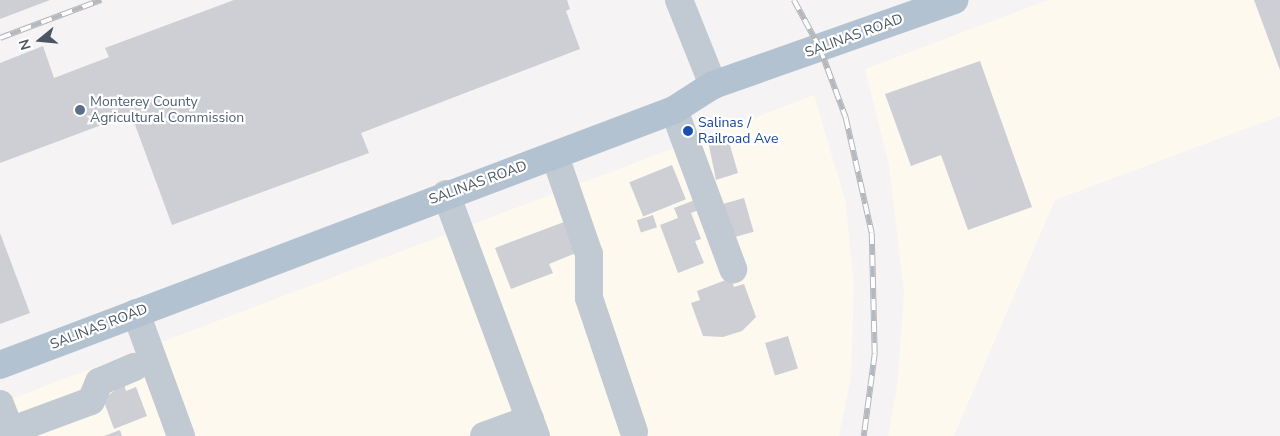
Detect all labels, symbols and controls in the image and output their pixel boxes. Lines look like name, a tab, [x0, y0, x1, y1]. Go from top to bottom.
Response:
street label: SALINAS ROAD	[803, 10, 905, 62]
north arrow	[15, 15, 65, 65]
text: N	[15, 37, 36, 52]
place label: Monterey County Agricultural Commission	[90, 94, 244, 126]
marker: Monterey County Agricultural Commission	[74, 104, 86, 116]
place label: Salinas / Railroad Ave	[698, 115, 778, 148]
marker: Salinas / Railroad Ave	[682, 125, 694, 137]
street label: SALINAS ROAD	[427, 157, 529, 209]
street label: SALINAS ROAD	[48, 301, 150, 353]

